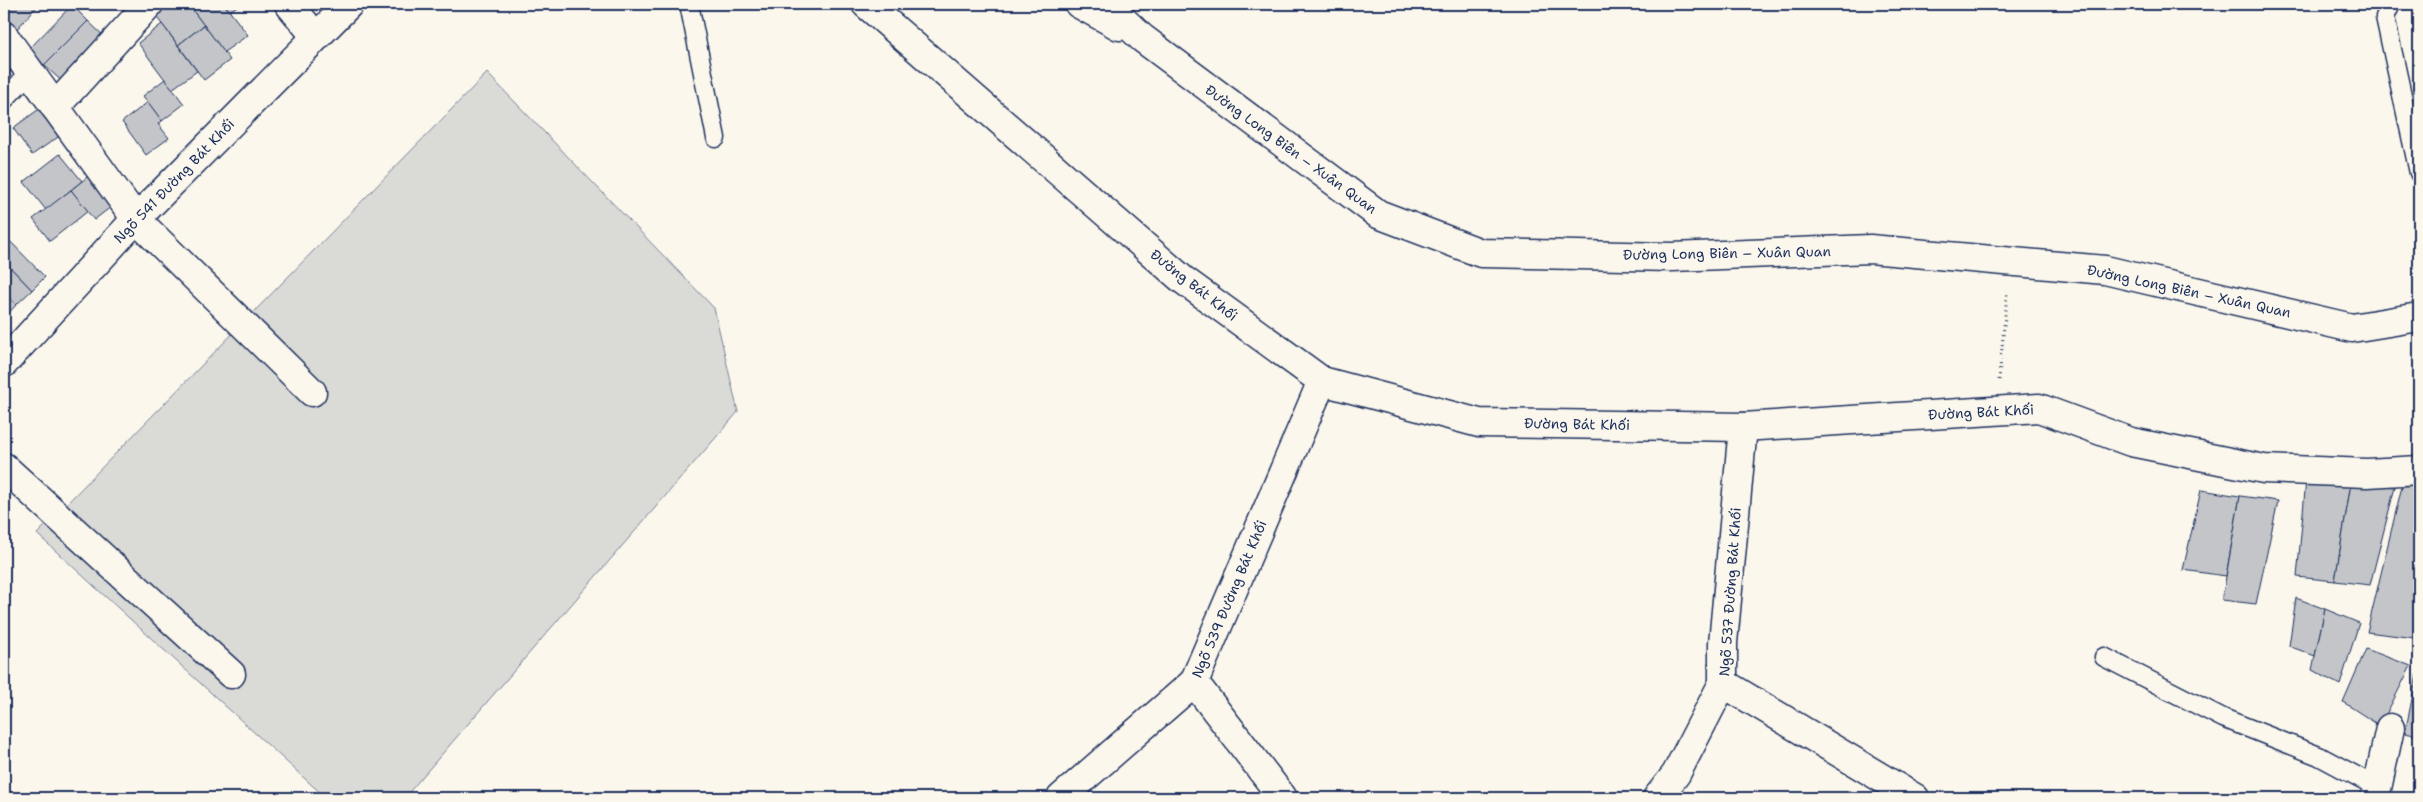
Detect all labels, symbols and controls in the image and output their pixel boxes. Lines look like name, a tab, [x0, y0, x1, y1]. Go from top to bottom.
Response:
street label: Đường Long Biên – Xuân Quan	[1202, 81, 1381, 218]
street label: Ngõ 541 Đường Bát Khối	[110, 115, 238, 247]
street label: Đường Long Biên – Xuân Quan	[1623, 242, 1832, 264]
street label: Đường Bát Khối	[1147, 245, 1241, 325]
street label: Đường Long Biên – Xuân Quan	[2085, 261, 2293, 322]
street label: Đường Bát Khối	[1928, 400, 2034, 424]
street label: Đường Bát Khối	[1524, 414, 1630, 434]
street label: Ngõ 537 Đường Bát Khối	[1715, 507, 1745, 677]
street label: Ngõ 539 Đường Bát Khối	[1188, 517, 1270, 681]

